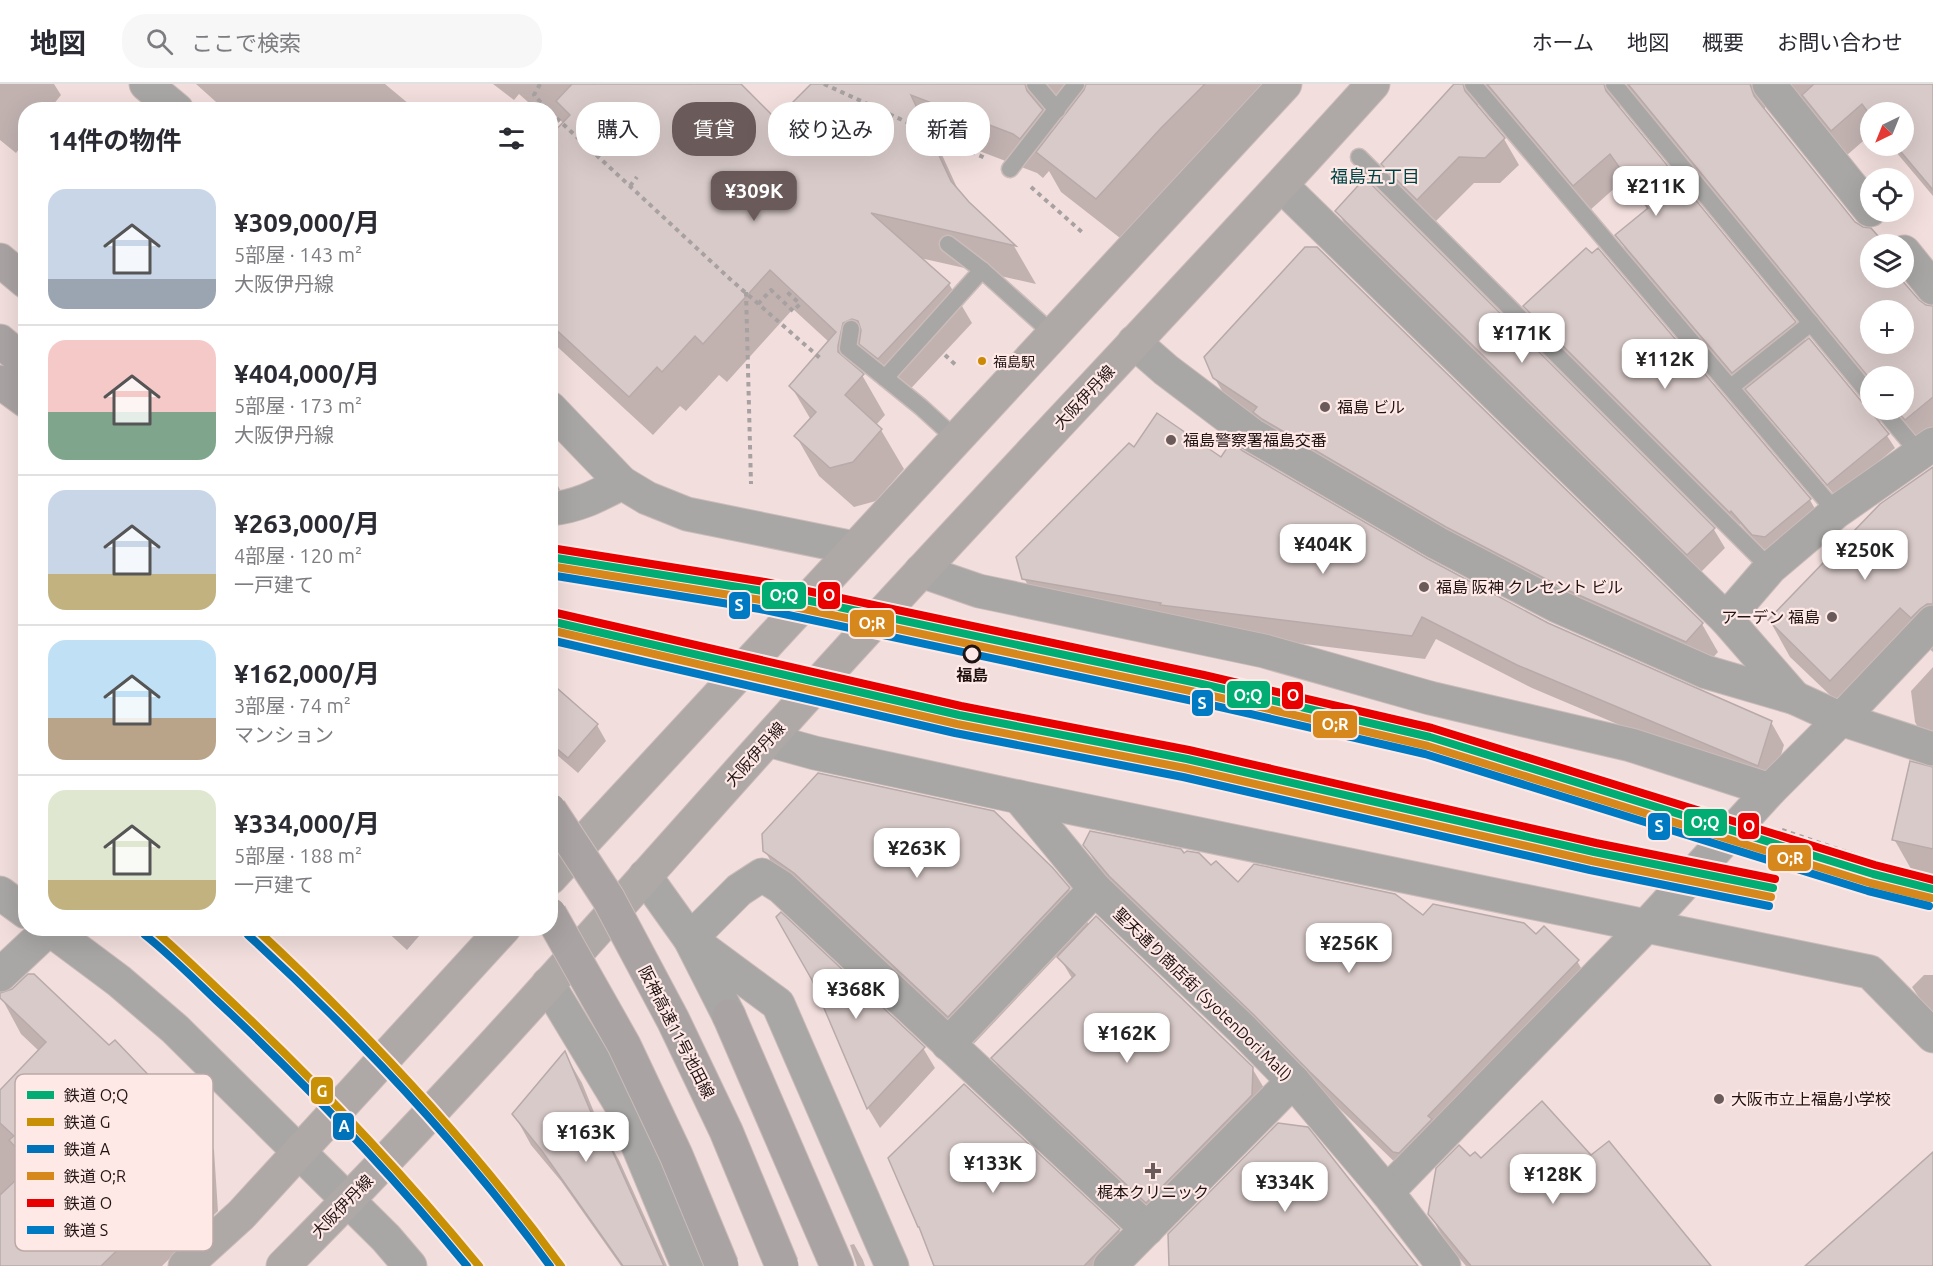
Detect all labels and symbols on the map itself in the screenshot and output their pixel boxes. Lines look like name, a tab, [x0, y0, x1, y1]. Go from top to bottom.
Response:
north arrow	[1860, 102, 1914, 156]
district label: 福島五丁目	[1330, 166, 1420, 186]
pin: ¥211K	[1614, 166, 1698, 217]
pin: ¥309K	[712, 171, 796, 222]
pin: ¥171K	[1480, 313, 1564, 364]
pin: ¥112K	[1623, 339, 1707, 390]
place label: 福島駅	[993, 354, 1035, 370]
marker: 福島駅	[976, 355, 988, 367]
street label: 大阪伊丹線	[1050, 362, 1118, 432]
place label: 福島 ビル	[1337, 398, 1405, 416]
marker: 福島 ビル	[1318, 400, 1332, 414]
place label: 福島警察署福島交番	[1183, 431, 1327, 449]
marker: 福島警察署福島交番	[1164, 433, 1178, 447]
pin: ¥404K	[1281, 524, 1365, 575]
pin: ¥250K	[1823, 530, 1907, 581]
place label: 福島 阪神 クレセント ビル	[1436, 578, 1623, 596]
marker: 福島 阪神 クレセント ビル	[1417, 580, 1431, 594]
line badge: O;Q	[761, 581, 807, 610]
line badge: O	[817, 581, 841, 610]
text: O;Q	[769, 586, 799, 604]
text: O	[823, 586, 835, 604]
line badge: S	[728, 591, 751, 620]
text: S	[734, 596, 744, 614]
place label: アーデン 福島	[1721, 608, 1820, 626]
line badge: O;R	[849, 609, 895, 638]
marker: アーデン 福島	[1825, 610, 1839, 624]
text: O;R	[858, 614, 886, 632]
marker: 福島	[963, 645, 981, 663]
place label: 福島	[956, 666, 988, 684]
line badge: O;Q	[1226, 680, 1271, 709]
line badge: O	[1281, 681, 1304, 710]
text: O;Q	[1233, 686, 1263, 704]
text: O	[1287, 686, 1299, 704]
line badge: S	[1191, 689, 1214, 717]
text: S	[1197, 694, 1207, 712]
line badge: O;R	[1312, 710, 1358, 739]
text: O;R	[1321, 715, 1349, 733]
street label: 大阪伊丹線	[722, 718, 788, 790]
line badge: O;Q	[1683, 808, 1728, 837]
line badge: S	[1647, 812, 1671, 841]
line badge: O	[1737, 812, 1760, 840]
text: O;Q	[1690, 813, 1720, 831]
text: S	[1654, 817, 1664, 835]
text: O	[1743, 817, 1755, 835]
pin: ¥263K	[875, 828, 959, 879]
line badge: O;R	[1767, 844, 1812, 872]
text: O;R	[1776, 849, 1804, 867]
street label: 聖天通り商店街 (SyotenDori Mall)	[1110, 904, 1296, 1085]
pin: ¥256K	[1307, 923, 1391, 974]
street label: 阪神高速11号池田線	[636, 963, 718, 1101]
pin: ¥368K	[814, 969, 898, 1020]
pin: ¥162K	[1085, 1013, 1169, 1064]
legend	[15, 1074, 213, 1251]
line badge: G	[310, 1076, 334, 1105]
text: G	[316, 1082, 328, 1100]
text: 鉄道 O;Q	[64, 1086, 128, 1104]
place label: 大阪市立上福島小学校	[1731, 1090, 1891, 1108]
marker: 大阪市立上福島小学校	[1712, 1092, 1726, 1106]
line badge: A	[332, 1112, 355, 1141]
pin: ¥163K	[544, 1112, 628, 1163]
text: 鉄道 G	[64, 1113, 110, 1131]
text: A	[338, 1117, 350, 1135]
text: 鉄道 A	[64, 1140, 111, 1158]
pin: ¥133K	[951, 1143, 1035, 1194]
pin: ¥128K	[1511, 1154, 1595, 1205]
marker: 梶本クリニック	[1144, 1162, 1162, 1180]
pin: ¥334K	[1243, 1162, 1327, 1213]
text: 鉄道 O;R	[64, 1167, 126, 1185]
street label: 大阪伊丹線	[308, 1171, 376, 1241]
place label: 梶本クリニック	[1097, 1183, 1209, 1201]
text: 鉄道 O	[64, 1194, 112, 1212]
text: 鉄道 S	[64, 1221, 108, 1239]

